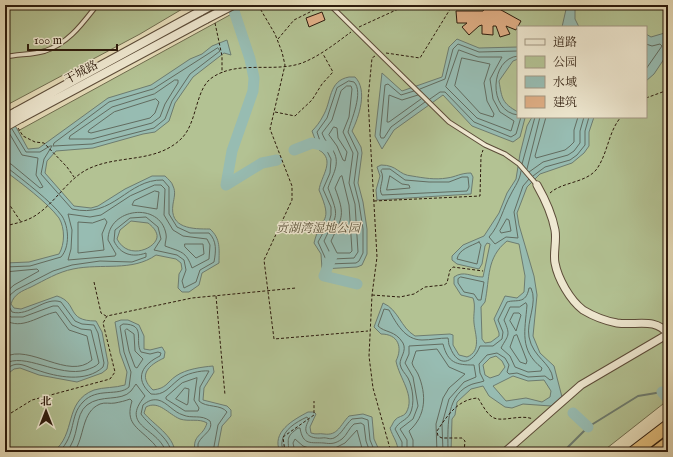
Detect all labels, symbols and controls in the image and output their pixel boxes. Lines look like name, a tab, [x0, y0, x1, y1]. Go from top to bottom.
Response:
scale bar	[28, 26, 117, 52]
legend	[517, 26, 647, 118]
text: 100 m	[34, 33, 62, 48]
text: 道路	[553, 35, 577, 50]
text: 公园	[553, 55, 577, 70]
street label: 干城路	[62, 57, 101, 88]
text: 水域	[553, 75, 577, 90]
text: 建筑	[553, 95, 577, 110]
park label: 贡湖湾湿地公园	[276, 221, 362, 236]
north arrow	[26, 391, 66, 431]
text: 北	[41, 395, 52, 409]

